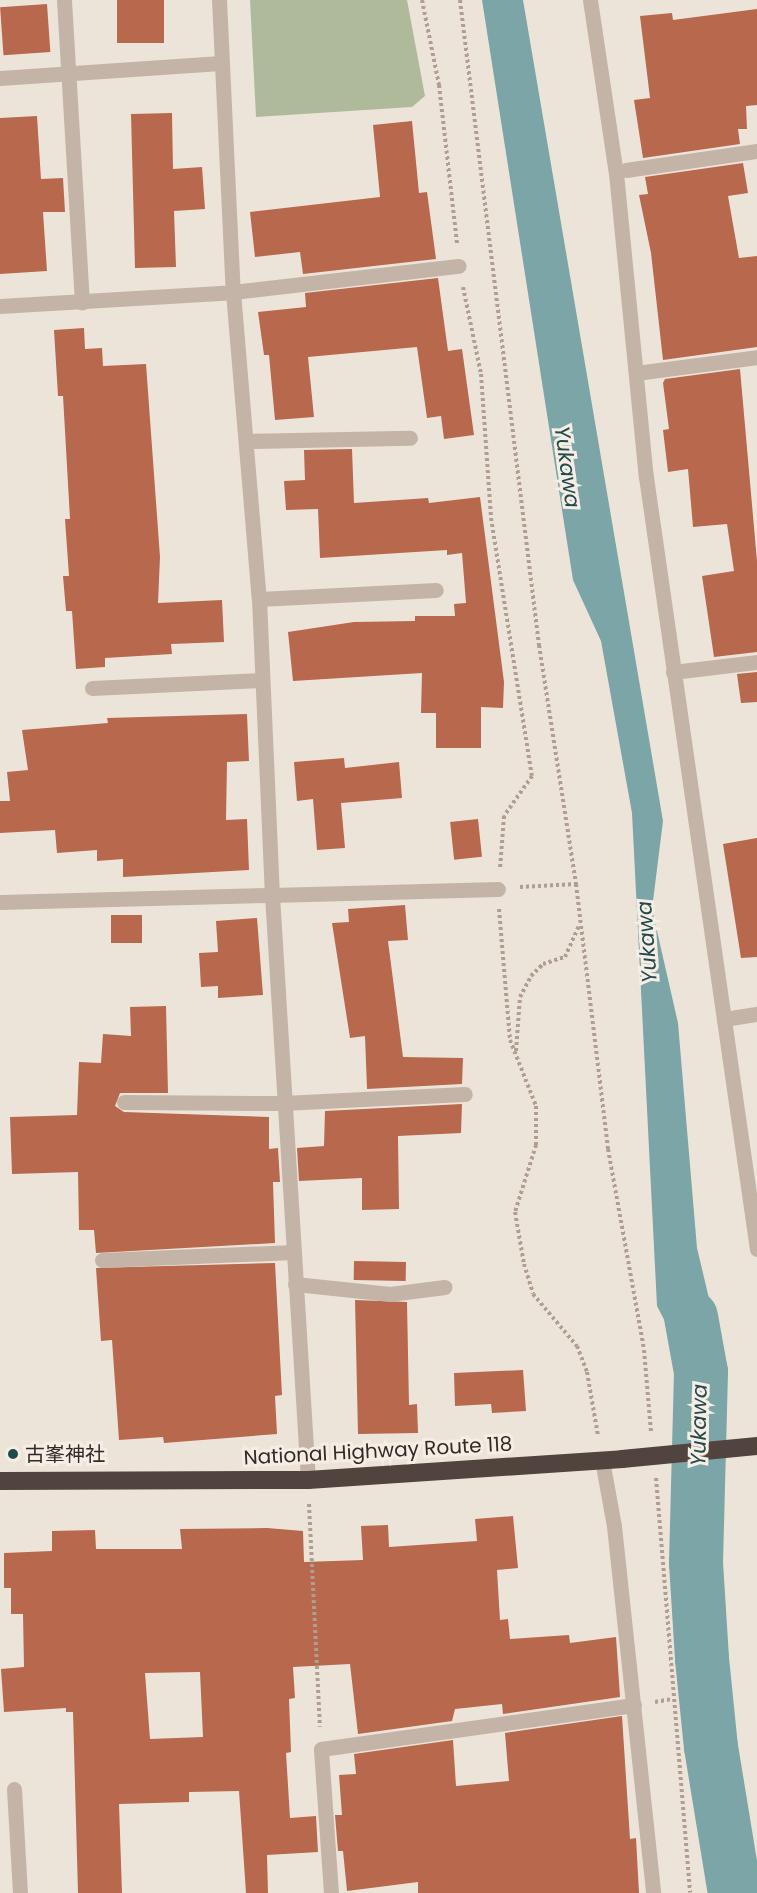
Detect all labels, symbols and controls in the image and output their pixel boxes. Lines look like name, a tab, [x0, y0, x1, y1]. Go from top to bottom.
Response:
water label: Yukawa	[549, 425, 585, 509]
water label: Yukawa	[632, 900, 662, 984]
water label: Yukawa	[686, 1384, 712, 1466]
street label: National Highway Route 118	[243, 1432, 513, 1470]
place label: 古峯神社	[25, 1442, 105, 1466]
marker: 古峯神社	[6, 1447, 20, 1461]

